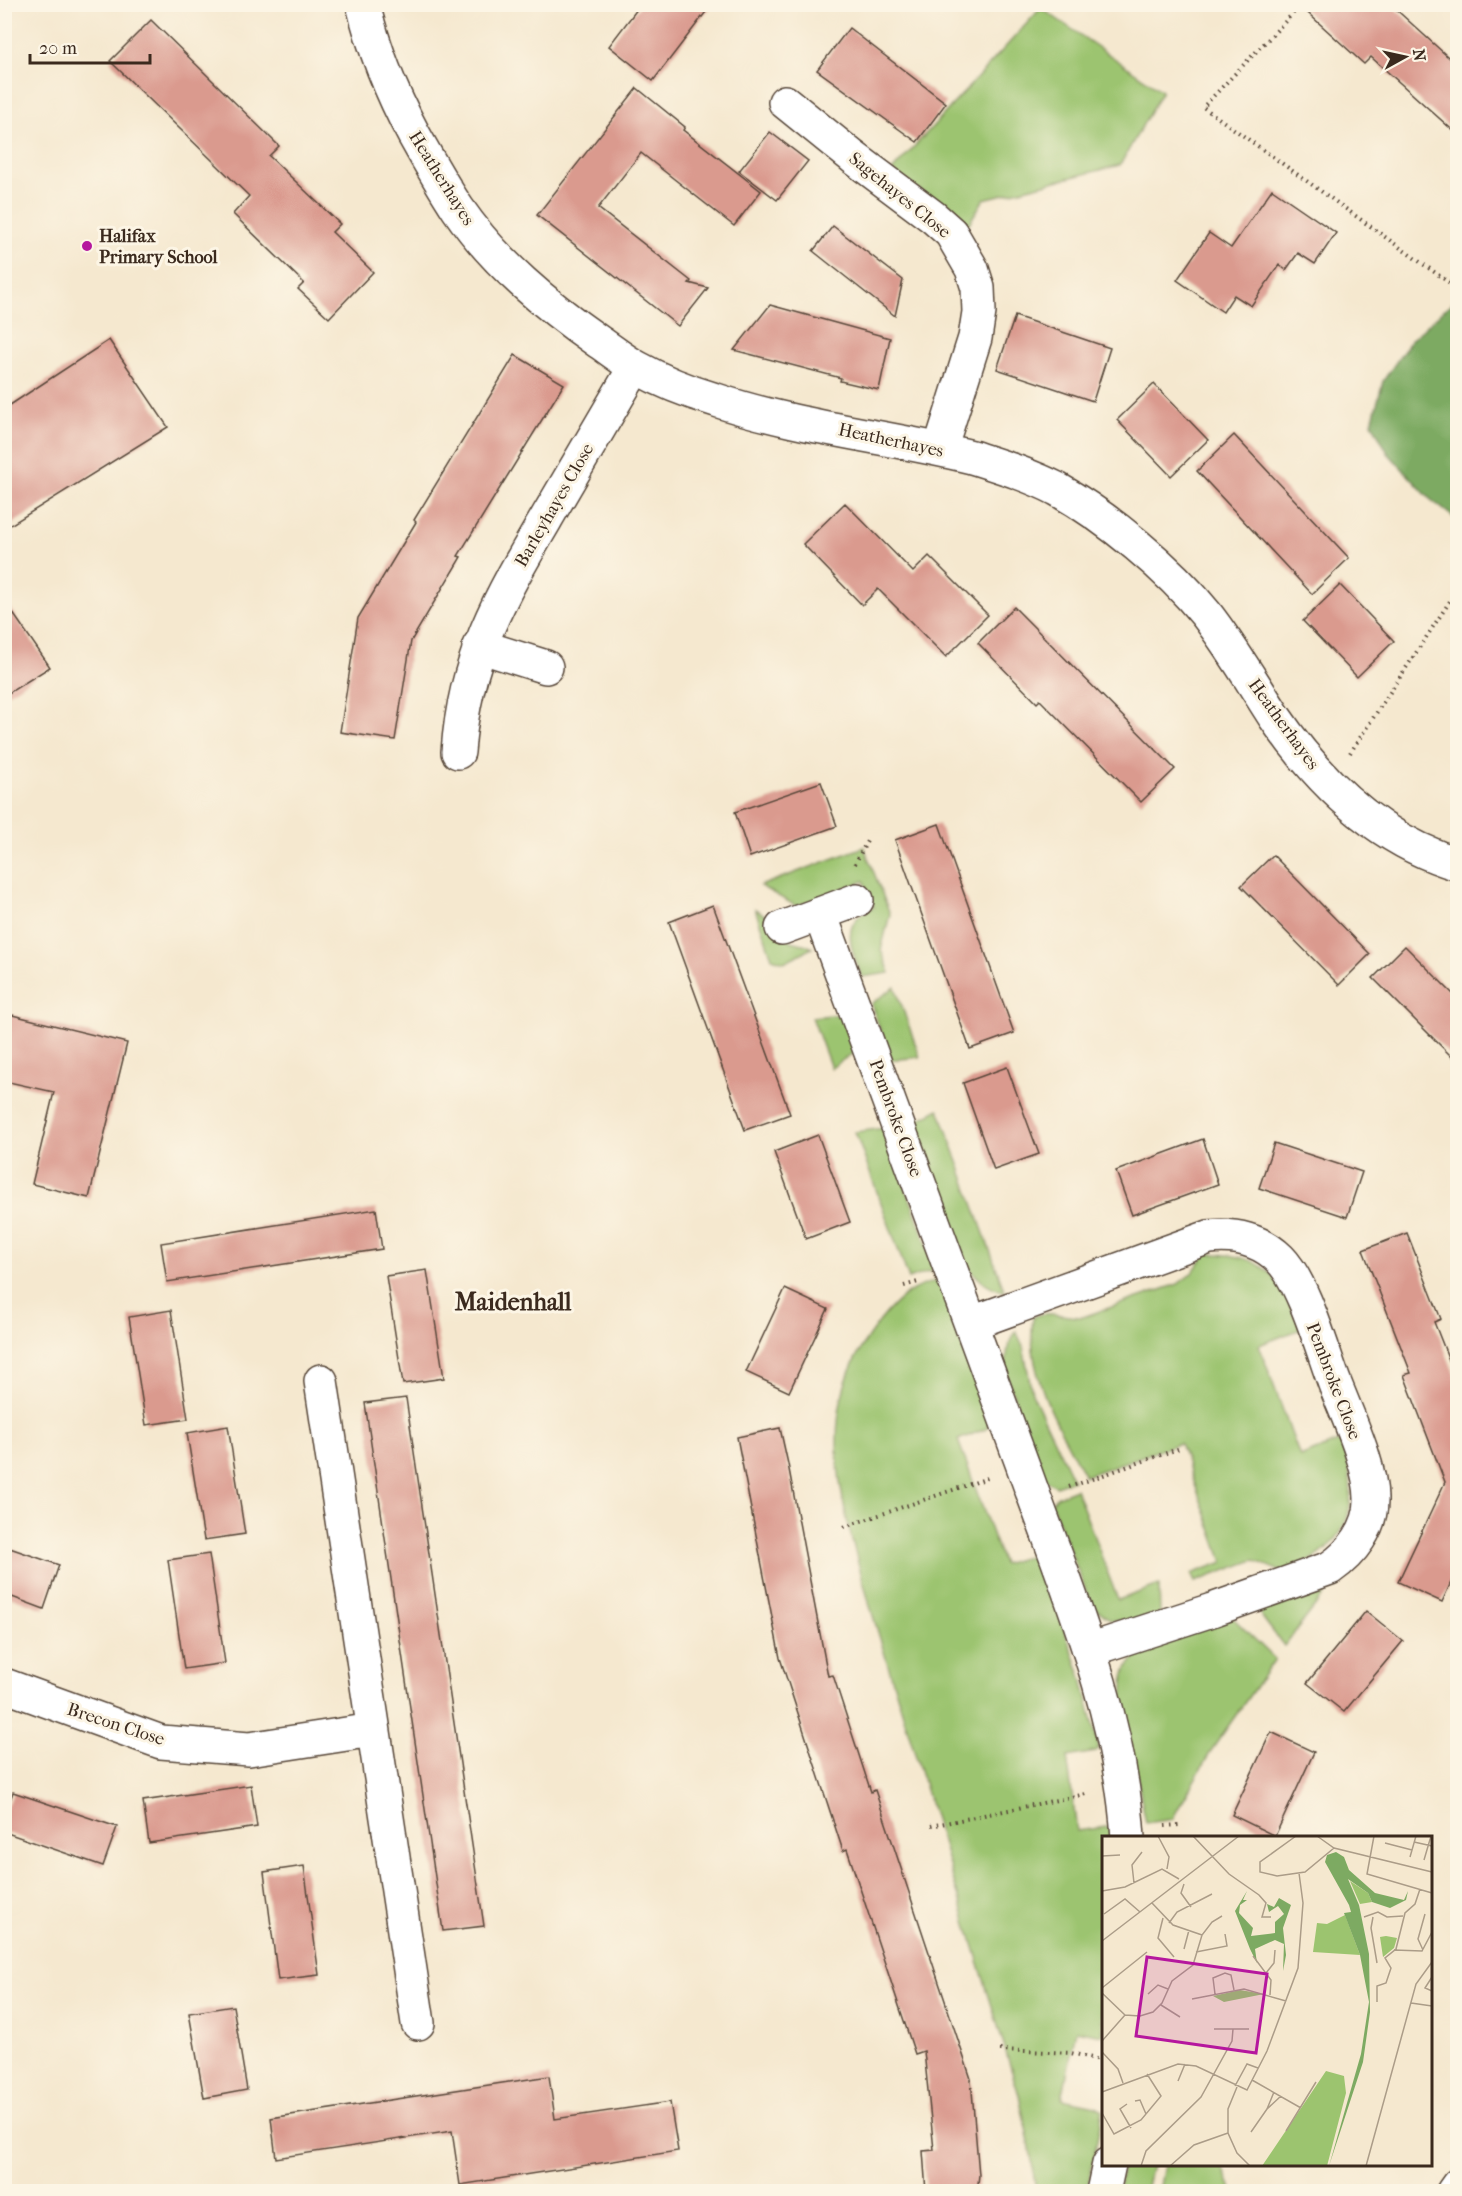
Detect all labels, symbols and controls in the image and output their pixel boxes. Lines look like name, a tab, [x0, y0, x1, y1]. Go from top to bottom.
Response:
scale bar	[30, 27, 150, 65]
north arrow	[1375, 27, 1435, 87]
text: 20 m	[39, 38, 77, 59]
text: N	[1409, 48, 1430, 63]
street label: Heatherhayes	[404, 127, 479, 230]
street label: Sagehayes Close	[845, 148, 955, 243]
place label: Halifax Primary School	[99, 226, 219, 268]
marker: Halifax Primary School	[80, 239, 94, 253]
street label: Heatherhayes	[836, 419, 946, 462]
street label: Barleyhayes Close	[511, 440, 598, 571]
street label: Heatherhayes	[1244, 675, 1324, 774]
street label: Pembroke Close	[865, 1057, 927, 1180]
district label: Maidenhall	[455, 1288, 572, 1316]
street label: Pembroke Close	[1302, 1320, 1366, 1443]
street label: Brecon Close	[65, 1699, 167, 1750]
inset map	[1102, 1836, 1432, 2166]

